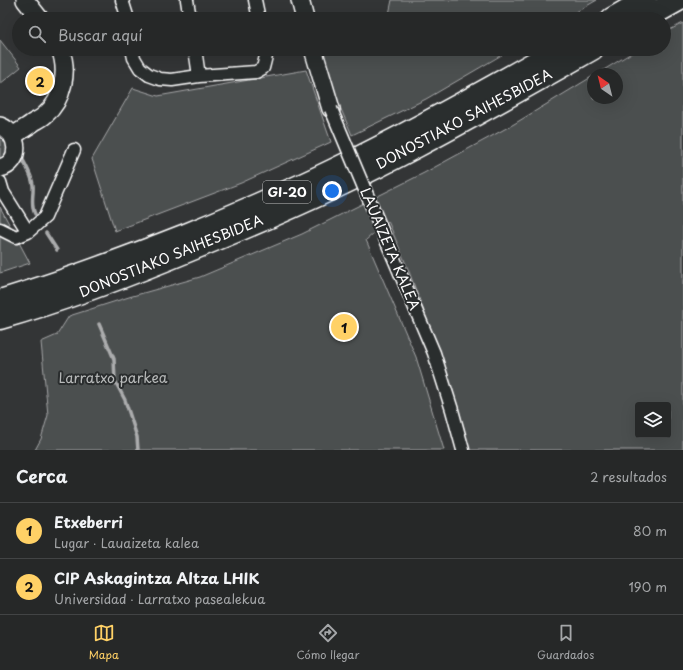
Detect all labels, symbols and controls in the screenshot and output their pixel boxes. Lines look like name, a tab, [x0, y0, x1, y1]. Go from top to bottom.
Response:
search box	[12, 12, 671, 56]
icon: search	[26, 23, 48, 45]
text: Buscar aquí	[58, 23, 142, 46]
street label: DONOSTIAKO SAIHESBIDEA	[372, 63, 556, 174]
pin: 2	[27, 66, 53, 96]
north arrow	[587, 68, 623, 104]
road number: GI-20	[263, 181, 311, 203]
your location	[322, 181, 342, 201]
street label: LAUAIZETA KALEA	[355, 184, 426, 314]
street label: DONOSTIAKO SAIHESBIDEA	[76, 209, 266, 302]
pin: 1	[331, 312, 357, 342]
park label: Larratxo parkea	[58, 367, 168, 388]
map controls	[635, 402, 671, 438]
button: layers	[635, 402, 671, 438]
text: Cerca	[16, 463, 67, 489]
text: 2 resultados	[590, 467, 667, 486]
text: Etxeberri	[54, 510, 123, 533]
text: 1	[26, 521, 32, 540]
text: 80 m	[633, 521, 667, 540]
text: Lugar · Lauaizeta kalea	[54, 533, 199, 552]
text: CIP Askagintza Altza LHIK	[54, 566, 259, 589]
text: 2	[24, 577, 34, 596]
text: 190 m	[628, 577, 667, 596]
text: Universidad · Larratxo pasealekua	[54, 589, 265, 608]
tab: Mapa	[89, 622, 119, 663]
tab: Cómo llegar	[297, 622, 359, 663]
tab: Guardados	[537, 622, 594, 663]

